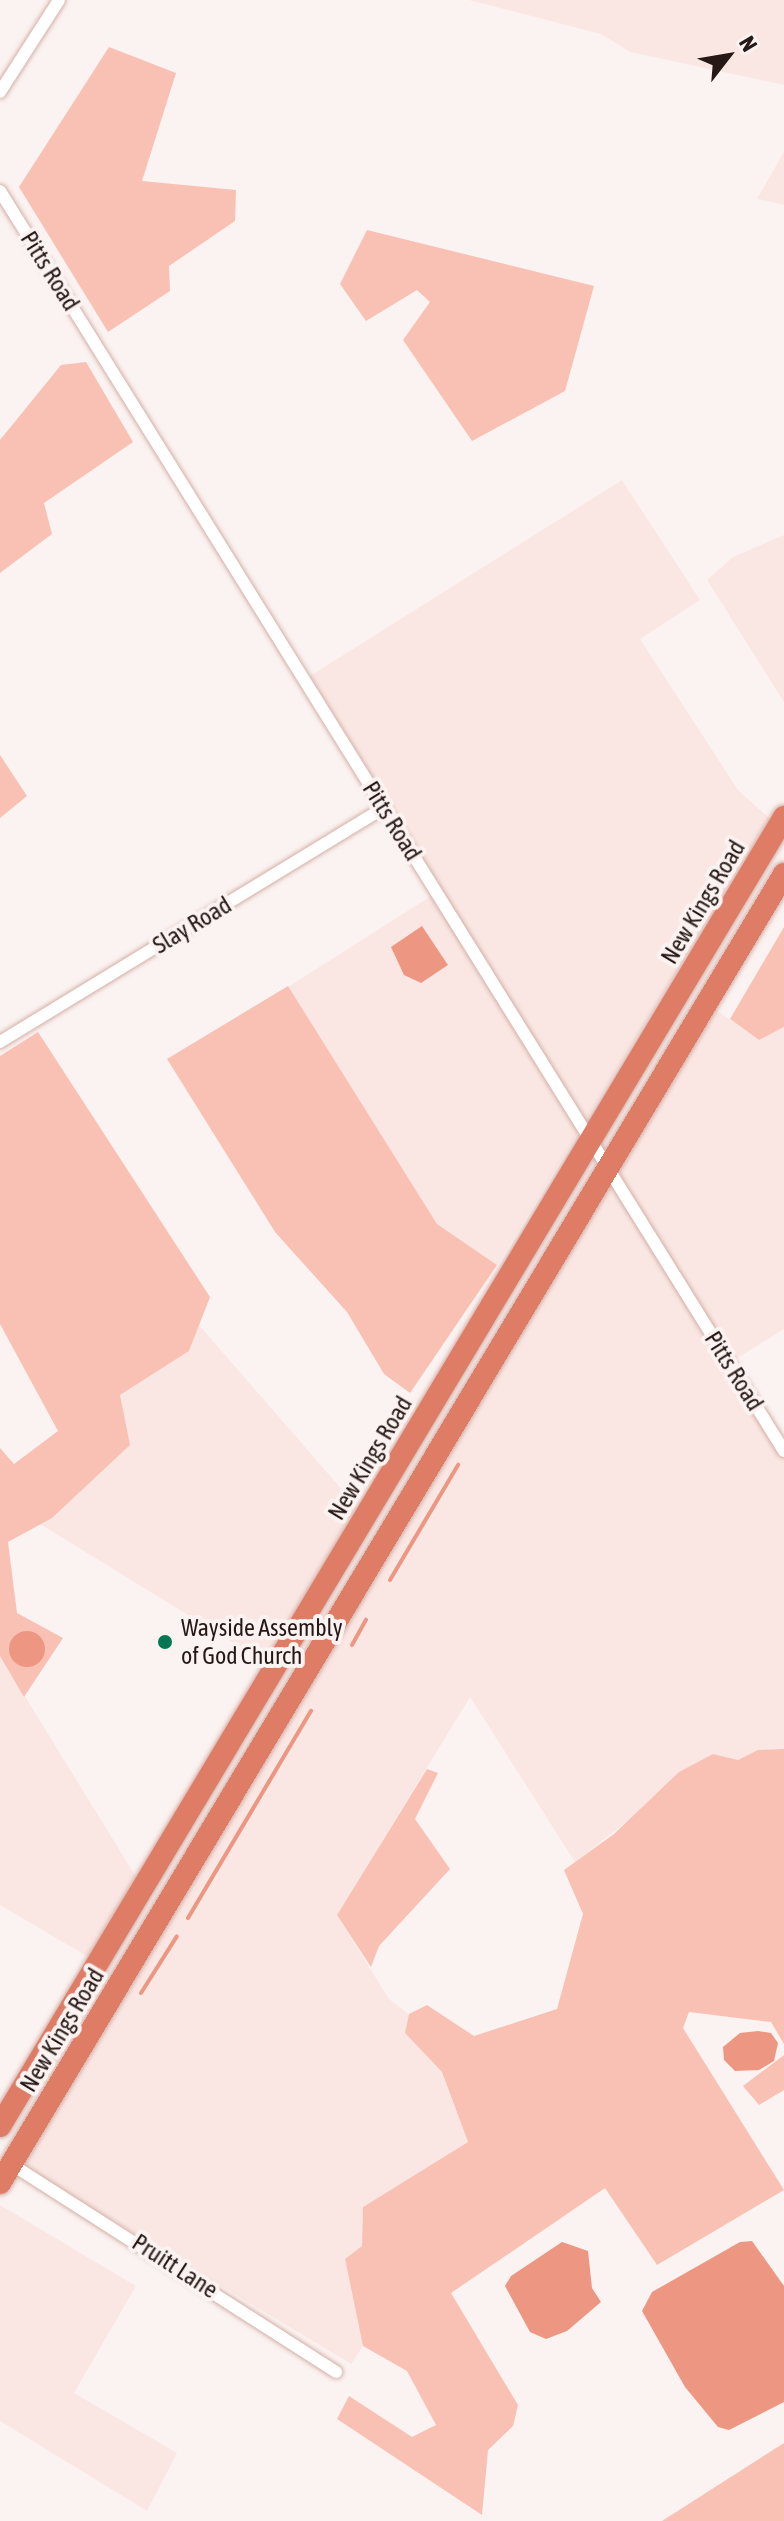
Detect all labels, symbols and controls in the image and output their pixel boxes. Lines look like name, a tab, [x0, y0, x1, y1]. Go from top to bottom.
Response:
north arrow	[688, 16, 768, 96]
text: N	[734, 31, 763, 56]
street label: Pitts Road	[14, 226, 86, 316]
street label: Pitts Road	[356, 776, 428, 866]
street label: New Kings Road	[655, 835, 751, 969]
street label: Slay Road	[147, 890, 237, 960]
street label: Pitts Road	[698, 1326, 770, 1416]
street label: New Kings Road	[322, 1391, 418, 1525]
place label: Wayside Assembly of God Church	[181, 1614, 343, 1670]
marker: Wayside Assembly of God Church	[156, 1633, 174, 1651]
street label: New Kings Road	[14, 1963, 110, 2097]
street label: Pruitt Lane	[127, 2228, 223, 2304]

